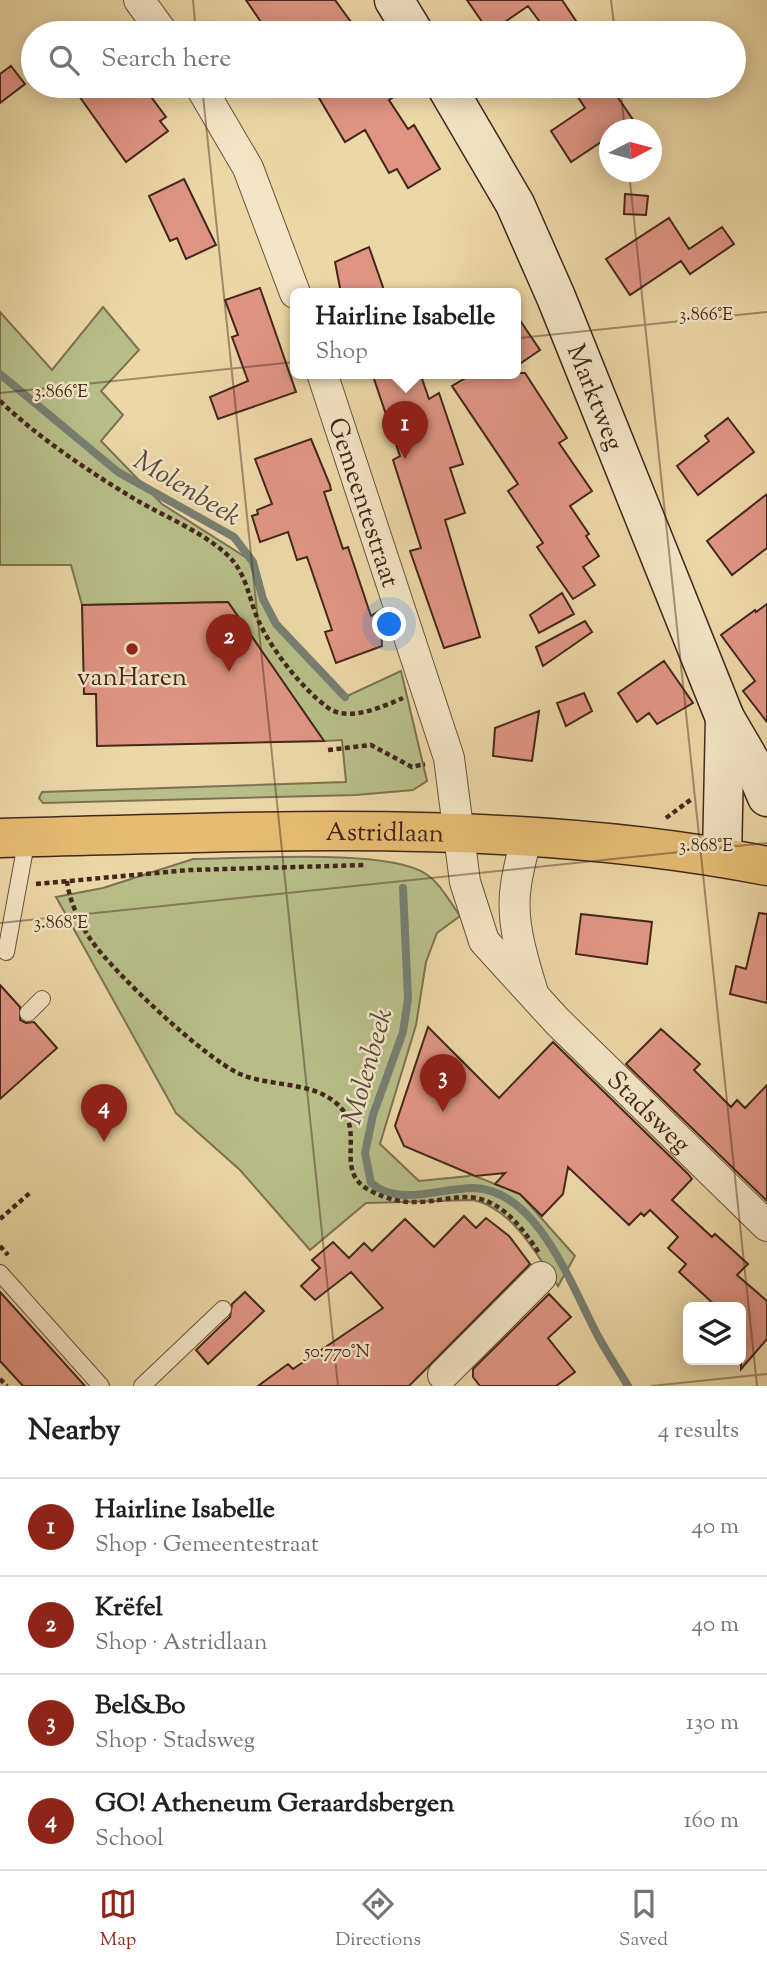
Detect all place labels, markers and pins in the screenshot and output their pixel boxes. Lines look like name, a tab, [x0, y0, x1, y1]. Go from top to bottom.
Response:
pin: 1	[382, 401, 428, 459]
pin: 2	[206, 614, 252, 672]
marker: vanHaren	[124, 641, 140, 657]
place label: vanHaren	[77, 660, 187, 697]
pin: 3	[420, 1054, 466, 1112]
pin: 4	[81, 1084, 127, 1142]

